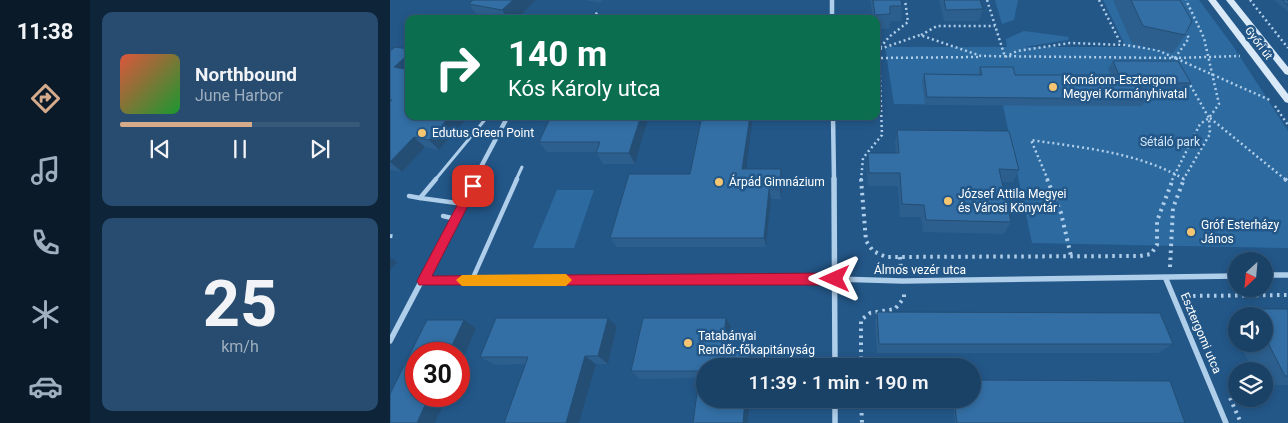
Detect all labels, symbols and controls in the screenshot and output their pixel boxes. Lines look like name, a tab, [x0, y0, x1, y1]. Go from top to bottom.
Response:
text: 11:38	[17, 19, 73, 44]
street label: Győri út	[1242, 24, 1275, 63]
text: 140 m	[508, 34, 607, 75]
icon: right	[425, 35, 490, 100]
text: Northbound	[195, 63, 297, 86]
place label: Komárom-Esztergom Megyei Kormányhivatal	[1063, 73, 1187, 101]
text: Kós Károly utca	[508, 76, 660, 101]
icon: directions	[28, 81, 63, 116]
marker: Komárom-Esztergom Megyei Kormányhivatal	[1047, 81, 1059, 93]
text: June Harbor	[195, 86, 283, 105]
place label: Edutus Green Point	[432, 126, 534, 140]
marker: Edutus Green Point	[416, 127, 428, 139]
icon: previous	[146, 135, 174, 163]
icon: pause	[226, 135, 254, 163]
icon: next	[306, 135, 334, 163]
park label: Sétáló park	[1140, 135, 1201, 149]
icon: music	[28, 153, 63, 188]
pin	[452, 165, 494, 207]
icon: arrive	[459, 172, 487, 200]
place label: Árpád Gimnázium	[729, 174, 825, 189]
marker: Árpád Gimnázium	[713, 176, 725, 188]
place label: József Attila Megyei és Városi Könyvtár	[958, 187, 1066, 215]
marker: József Attila Megyei és Városi Könyvtár	[942, 195, 954, 207]
place label: Gróf Esterházy János	[1201, 218, 1280, 246]
icon: phone	[28, 225, 63, 260]
marker: Gróf Esterházy János	[1185, 226, 1197, 238]
position arrow	[808, 252, 860, 304]
north arrow	[1228, 252, 1272, 298]
map controls	[1228, 252, 1273, 407]
street label: Álmos vezér utca	[874, 262, 966, 277]
text: 25	[203, 266, 277, 342]
street label: Esztergomi utca	[1178, 290, 1224, 376]
icon: climate	[28, 297, 63, 332]
button: sound	[1228, 307, 1273, 352]
place label: Tatabányai Rendőr-főkapitányság	[698, 329, 815, 357]
text: km/h	[221, 337, 259, 356]
marker: Tatabányai Rendőr-főkapitányság	[682, 337, 694, 349]
speed limit sign: 30	[405, 342, 470, 407]
button: layers	[1228, 362, 1273, 407]
icon: car	[28, 369, 63, 404]
text: 11:39 · 1 min · 190 m	[748, 371, 929, 394]

